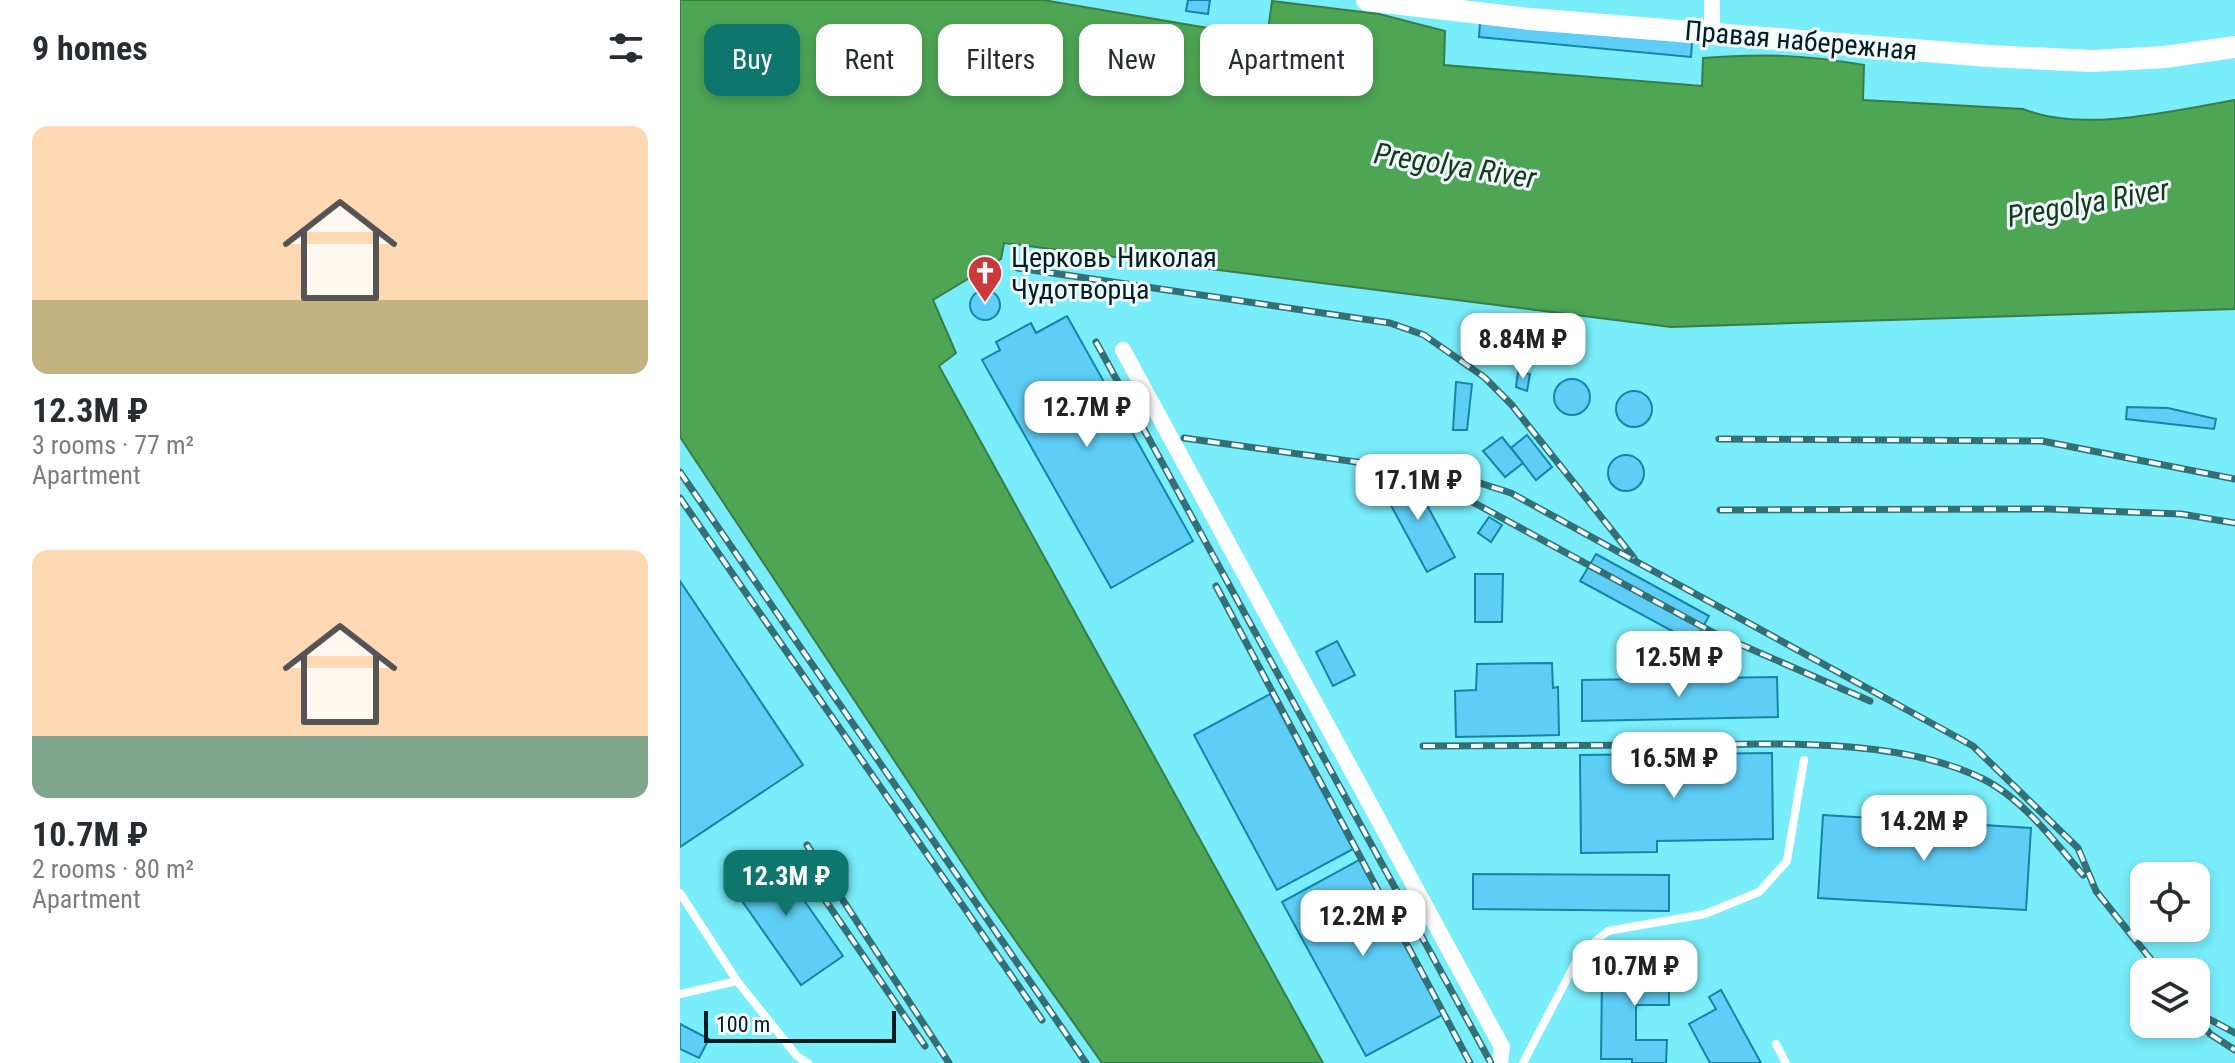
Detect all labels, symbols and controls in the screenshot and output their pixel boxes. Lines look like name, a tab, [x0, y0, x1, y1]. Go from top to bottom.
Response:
street label: Правая набережная	[1683, 14, 1918, 67]
chip: Buy	[704, 24, 800, 96]
chip: Rent	[816, 24, 922, 96]
chip: Filters	[938, 24, 1063, 96]
chip: New	[1079, 24, 1184, 96]
chip: Apartment	[1200, 24, 1373, 96]
icon: filters	[604, 26, 648, 70]
text: 9 homes	[32, 28, 148, 68]
water label: Pregolya River	[1372, 135, 1540, 196]
water label: Pregolya River	[2004, 171, 2173, 234]
icon: home	[268, 178, 412, 322]
place label: Церковь Николая Чудотворца	[1011, 241, 1217, 306]
church icon: Церковь Николая Чудотворца	[966, 254, 1004, 304]
pin: 8.84M ₽	[1449, 313, 1597, 381]
text: 8.84M ₽	[1479, 324, 1567, 354]
pin: 12.7M ₽	[1013, 381, 1161, 449]
text: 12.3M ₽	[32, 390, 148, 430]
text: 12.7M ₽	[1043, 392, 1131, 422]
text: 3 rooms · 77 m²	[32, 430, 194, 460]
pin: 17.1M ₽	[1344, 454, 1492, 522]
text: Apartment	[32, 460, 141, 490]
text: 17.1M ₽	[1374, 465, 1462, 495]
icon: home	[268, 602, 412, 746]
pin: 12.5M ₽	[1605, 631, 1753, 699]
text: 12.5M ₽	[1635, 642, 1723, 672]
pin: 16.5M ₽	[1600, 732, 1748, 800]
text: 16.5M ₽	[1630, 743, 1718, 773]
pin: 14.2M ₽	[1850, 795, 1998, 863]
text: 14.2M ₽	[1880, 806, 1968, 836]
text: 10.7M ₽	[32, 814, 148, 854]
pin: 12.3M ₽	[712, 850, 860, 918]
text: 2 rooms · 80 m²	[32, 854, 194, 884]
text: 12.3M ₽	[742, 861, 830, 891]
map controls	[2130, 862, 2210, 1038]
button: locate	[2130, 862, 2210, 942]
text: Apartment	[32, 884, 141, 914]
pin: 12.2M ₽	[1289, 890, 1437, 958]
text: 12.2M ₽	[1319, 901, 1407, 931]
pin: 10.7M ₽	[1561, 940, 1709, 1008]
text: 10.7M ₽	[1591, 951, 1679, 981]
button: layers	[2130, 958, 2210, 1038]
scale bar	[704, 1007, 896, 1043]
text: 100 m	[716, 1012, 770, 1037]

